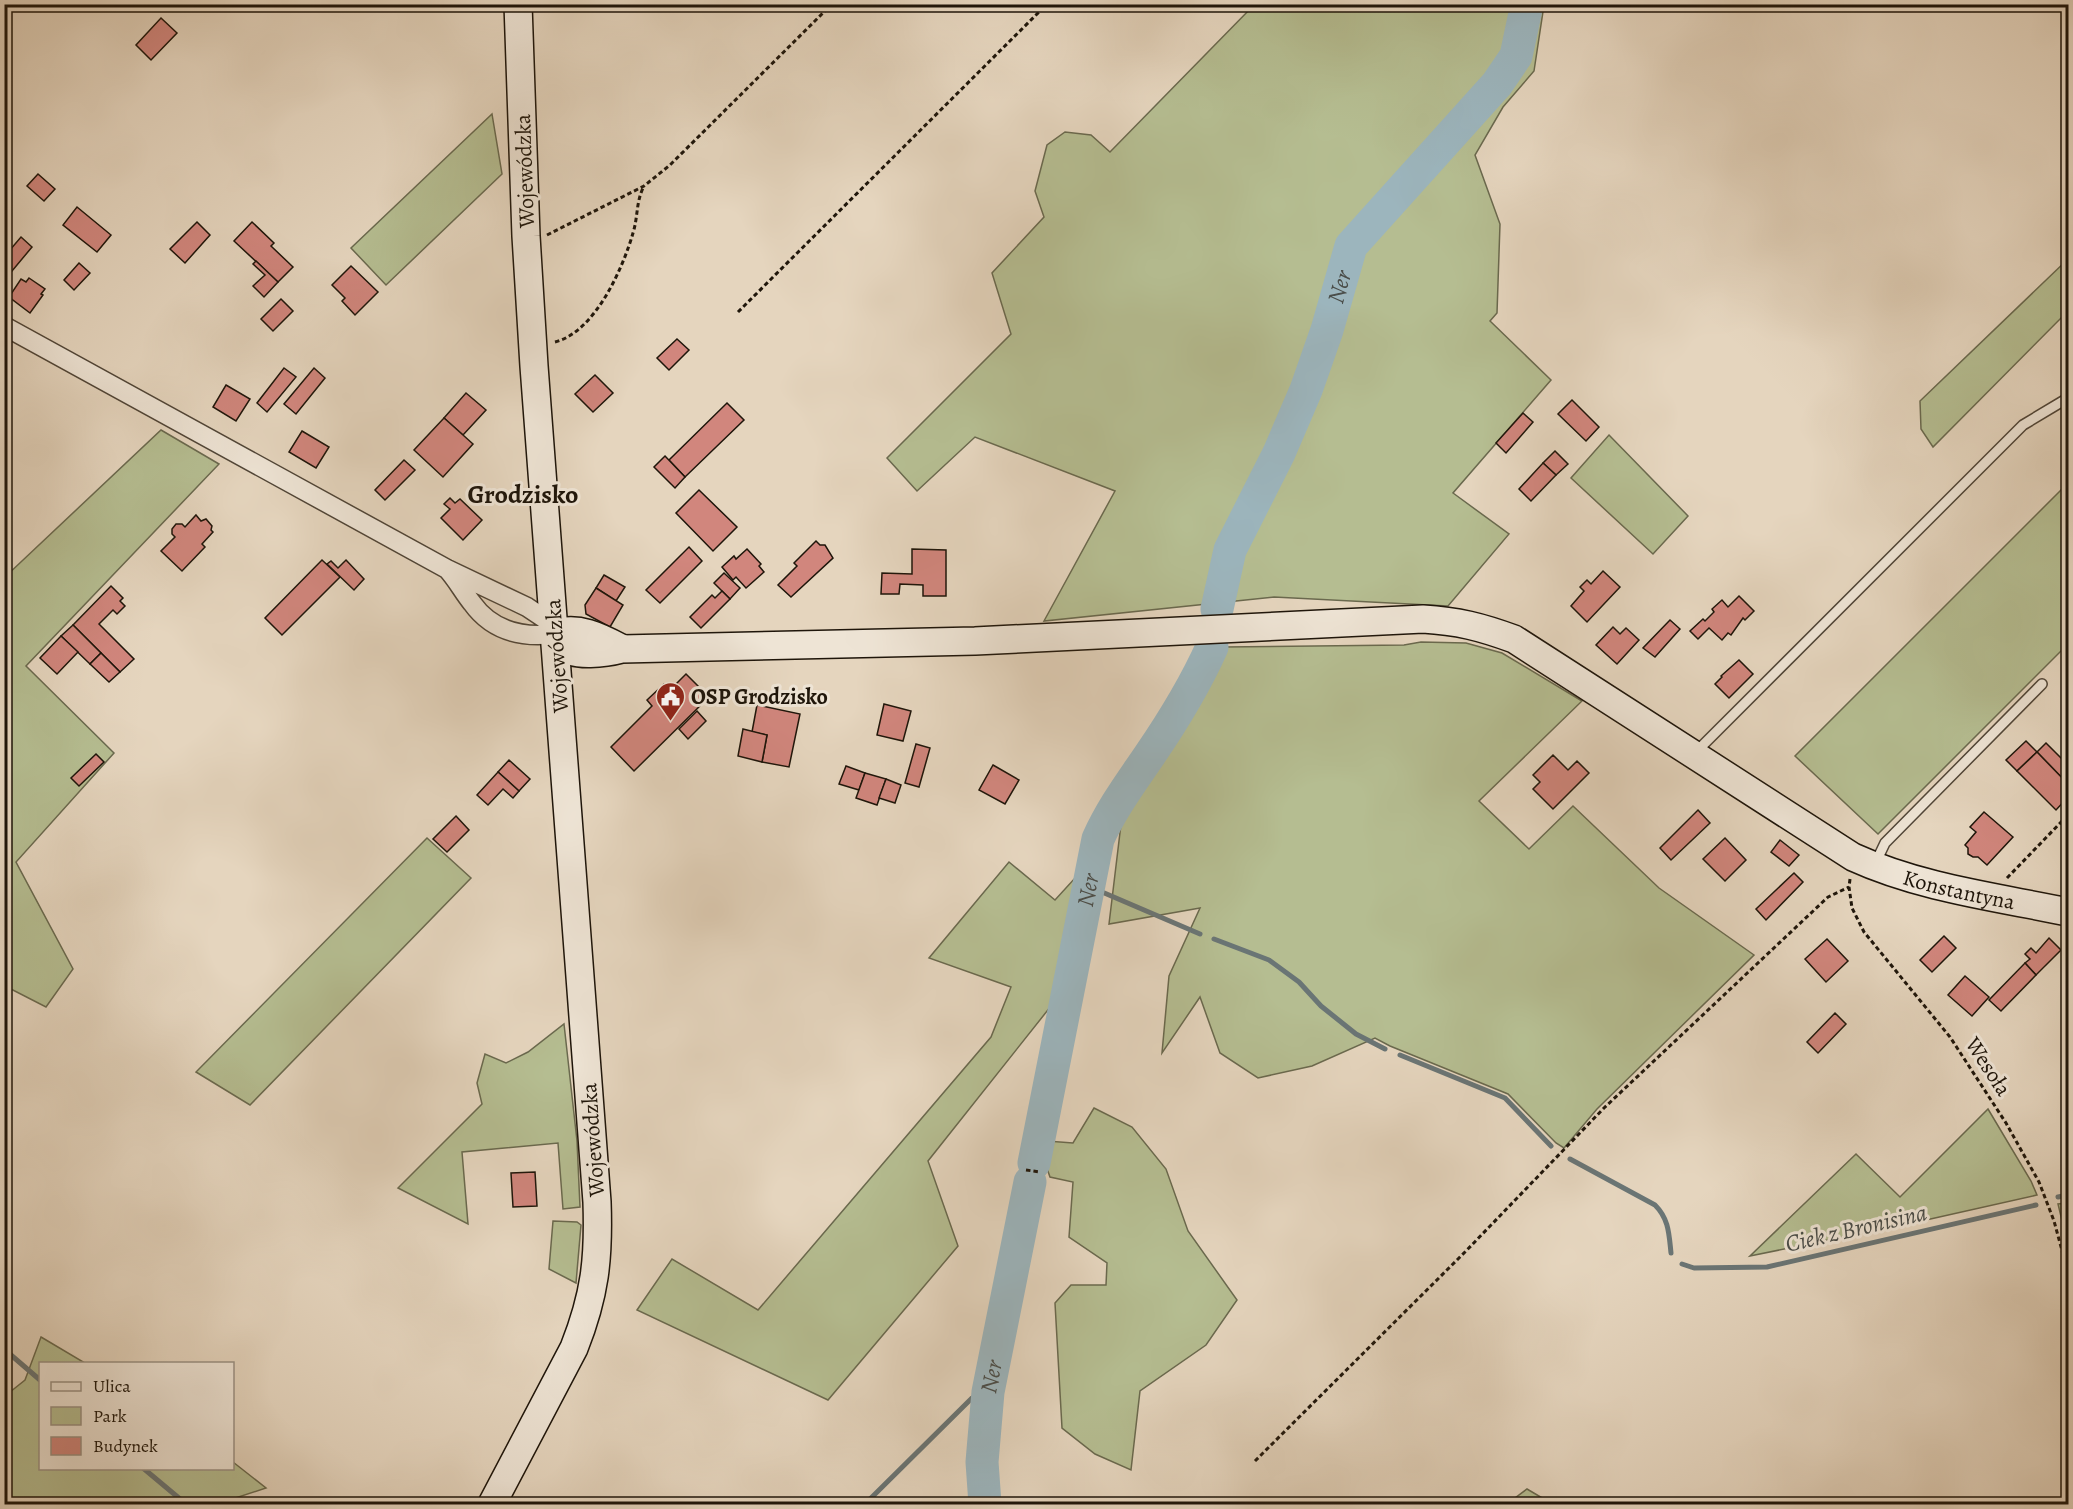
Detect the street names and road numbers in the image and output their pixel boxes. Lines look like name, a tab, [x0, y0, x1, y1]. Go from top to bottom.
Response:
street label: Wojewódzka	[508, 113, 542, 229]
street label: Wojewódzka	[538, 597, 576, 715]
street label: Konstantyna	[1899, 863, 2018, 918]
street label: Wesoła	[1957, 1030, 2019, 1102]
street label: Wojewódzka	[574, 1081, 612, 1199]

